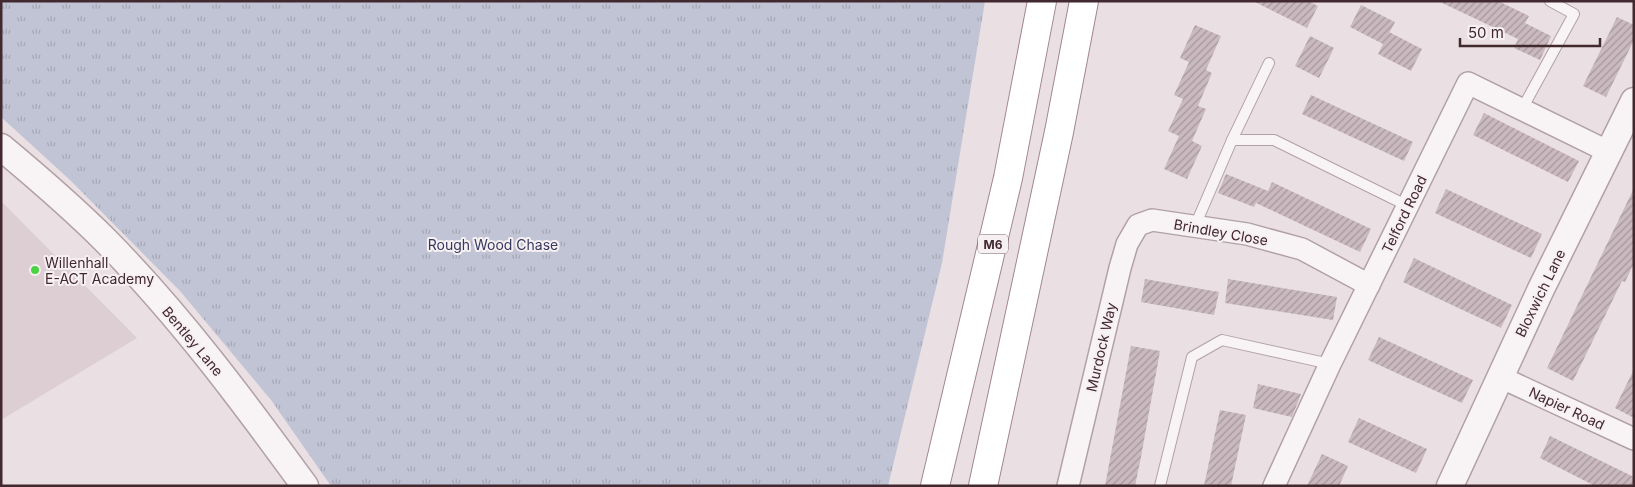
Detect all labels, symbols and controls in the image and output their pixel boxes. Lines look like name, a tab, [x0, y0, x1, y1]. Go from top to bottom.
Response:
scale bar	[1460, 15, 1600, 47]
text: 50 m	[1468, 23, 1504, 42]
street label: Telford Road	[1378, 173, 1430, 255]
street label: Brindley Close	[1172, 215, 1270, 249]
road number: M6	[978, 234, 1008, 253]
park label: Rough Wood Chase	[428, 236, 558, 253]
street label: Bloxwich Lane	[1511, 246, 1569, 340]
place label: Willenhall E-ACT Academy	[45, 254, 154, 287]
marker: Willenhall E-ACT Academy	[29, 264, 41, 276]
street label: Murdock Way	[1082, 301, 1120, 393]
street label: Bentley Lane	[159, 303, 227, 379]
street label: Napier Road	[1526, 383, 1608, 433]

